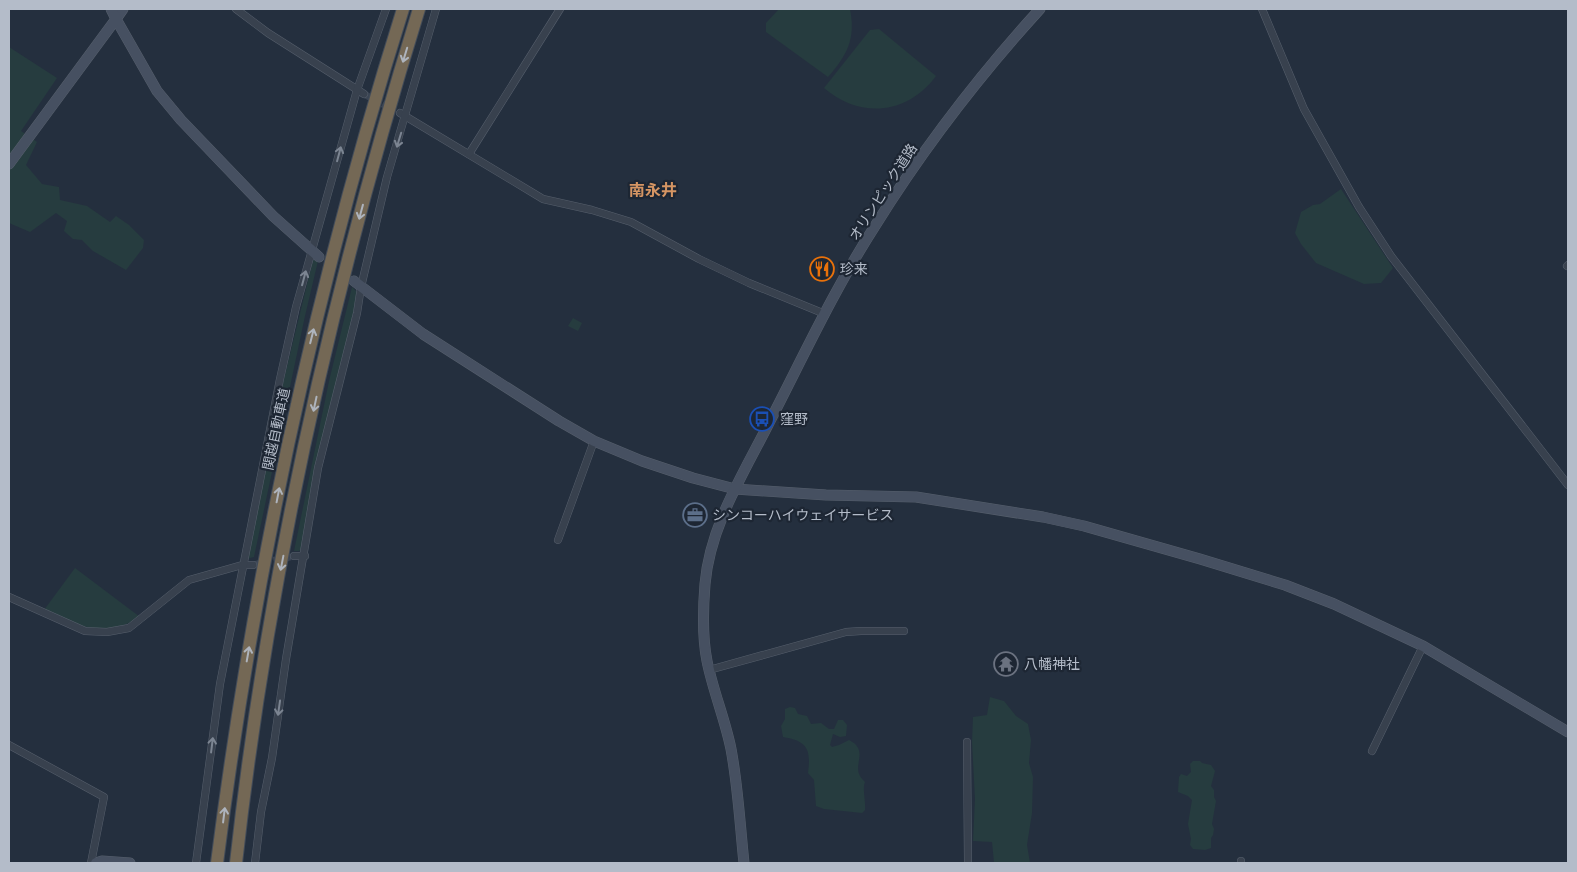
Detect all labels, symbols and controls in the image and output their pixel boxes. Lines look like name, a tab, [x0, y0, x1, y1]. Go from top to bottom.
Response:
one-way arrow	[399, 47, 409, 63]
one-way arrow	[393, 132, 403, 148]
street label: オリンピック道路	[844, 140, 921, 244]
one-way arrow	[335, 147, 344, 163]
district label: 南永井	[629, 179, 677, 201]
one-way arrow	[356, 204, 366, 220]
restaurant icon: 珍来	[809, 256, 835, 282]
place label: 珍来	[840, 259, 868, 278]
one-way arrow	[299, 271, 309, 287]
one-way arrow	[308, 328, 317, 344]
street label: 関越自動車道	[257, 386, 294, 472]
one-way arrow	[310, 395, 319, 411]
bus stop icon: 窪野	[749, 406, 775, 432]
place label: 窪野	[780, 409, 808, 428]
one-way arrow	[274, 487, 283, 503]
office icon: シンコーハイウェイサービス	[682, 502, 708, 528]
place label: シンコーハイウェイサービス	[712, 505, 893, 524]
one-way arrow	[276, 555, 286, 571]
one-way arrow	[243, 647, 253, 663]
temple icon: 八幡神社	[993, 651, 1019, 677]
place label: 八幡神社	[1024, 654, 1080, 673]
one-way arrow	[274, 699, 284, 715]
one-way arrow	[207, 738, 217, 754]
one-way arrow	[219, 807, 229, 823]

